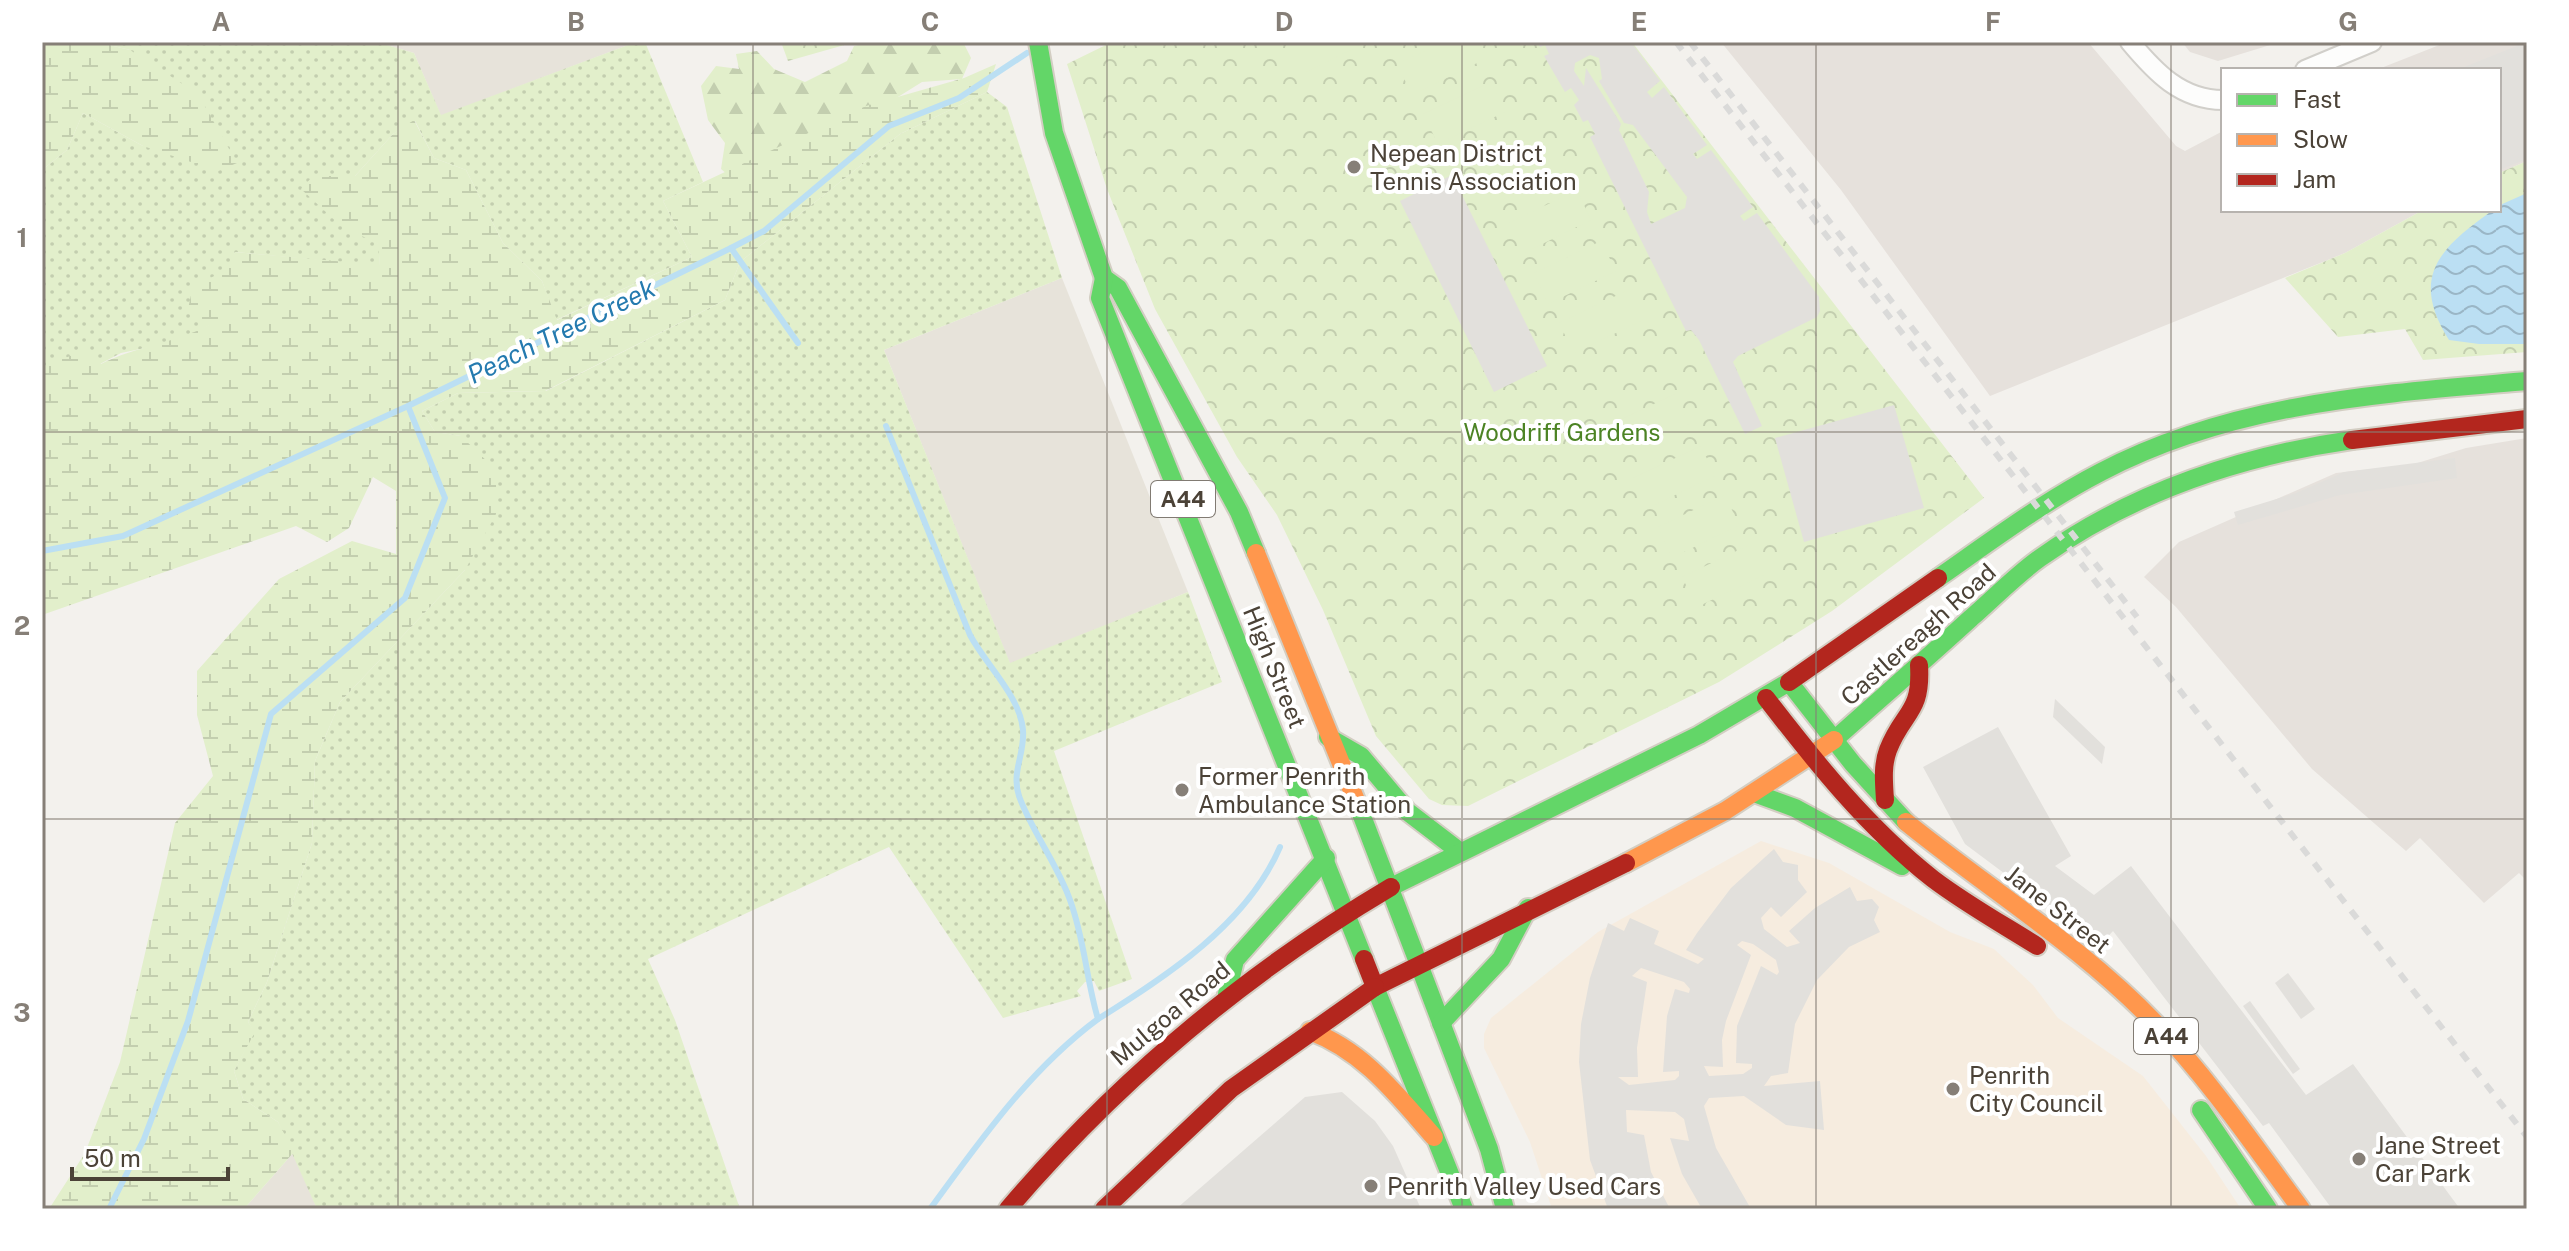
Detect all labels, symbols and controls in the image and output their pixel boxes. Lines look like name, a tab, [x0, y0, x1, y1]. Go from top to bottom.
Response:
text: A	[212, 6, 231, 37]
text: B	[567, 6, 585, 37]
text: C	[921, 6, 939, 37]
text: D	[1275, 6, 1293, 37]
text: E	[1631, 6, 1647, 37]
text: F	[1985, 6, 2001, 37]
text: G	[2338, 6, 2358, 37]
legend	[2221, 68, 2501, 212]
text: Fast	[2293, 85, 2341, 113]
text: Slow	[2293, 125, 2348, 153]
place label: Nepean District Tennis Association	[1370, 139, 1576, 195]
marker: Nepean District Tennis Association	[1345, 158, 1363, 176]
text: Jam	[2293, 165, 2336, 193]
text: 1	[16, 222, 28, 253]
water label: Peach Tree Creek	[462, 272, 660, 390]
park label: Woodriff Gardens	[1464, 418, 1660, 446]
road number: A44	[1151, 481, 1215, 517]
street label: Castlereagh Road	[1835, 557, 2001, 711]
street label: High Street	[1238, 602, 1312, 732]
text: 2	[14, 610, 30, 641]
place label: Former Penrith Ambulance Station	[1198, 762, 1411, 818]
marker: Former Penrith Ambulance Station	[1173, 781, 1191, 799]
street label: Jane Street	[2000, 859, 2116, 959]
street label: Mulgoa Road	[1105, 955, 1235, 1071]
text: 3	[13, 997, 31, 1028]
road number: A44	[2134, 1018, 2198, 1054]
place label: Penrith City Council	[1969, 1061, 2104, 1117]
marker: Penrith City Council	[1944, 1080, 1962, 1098]
scale bar	[72, 1131, 228, 1181]
place label: Jane Street Car Park	[2375, 1131, 2501, 1187]
text: 50 m	[84, 1144, 141, 1172]
marker: Jane Street Car Park	[2350, 1150, 2368, 1168]
place label: Penrith Valley Used Cars	[1387, 1172, 1661, 1200]
marker: Penrith Valley Used Cars	[1362, 1177, 1380, 1195]

